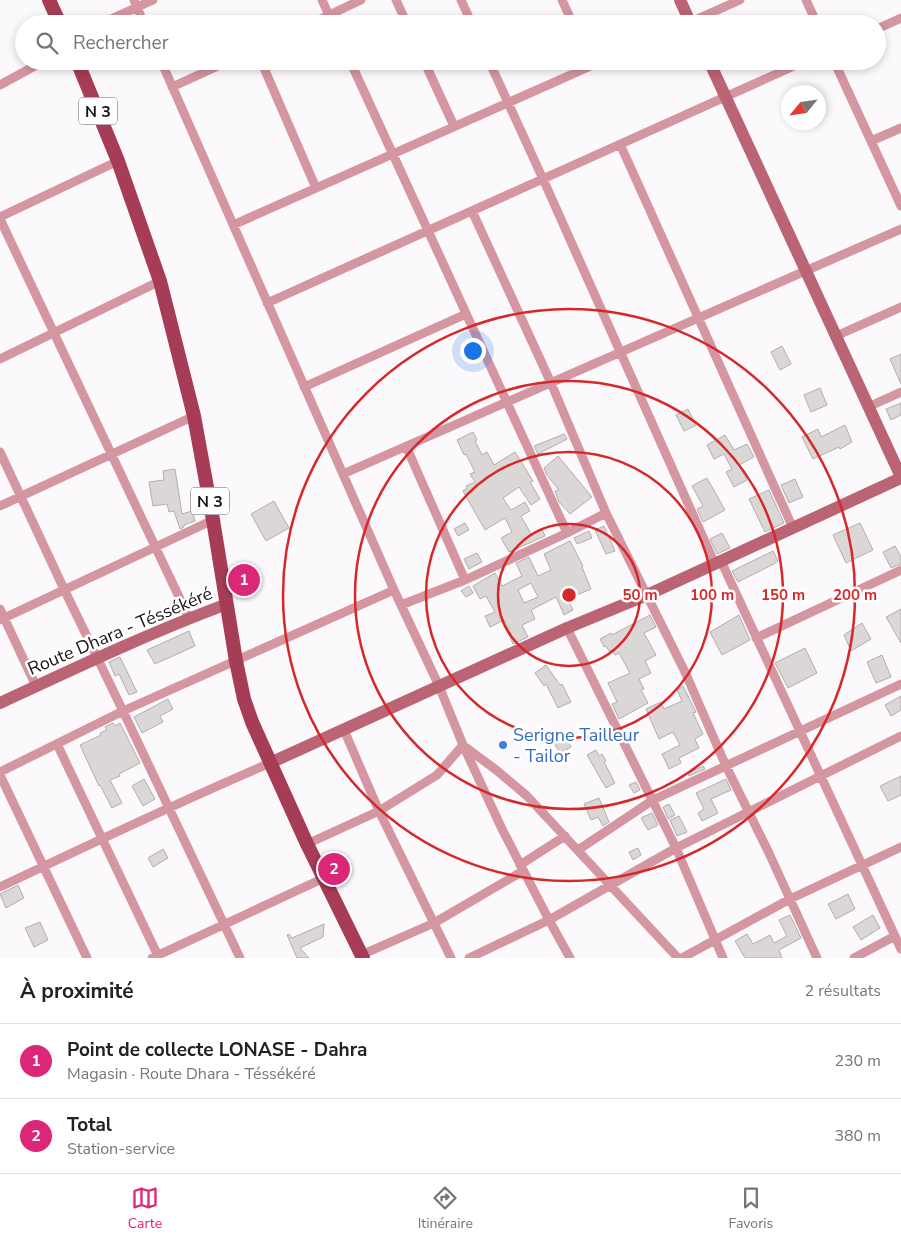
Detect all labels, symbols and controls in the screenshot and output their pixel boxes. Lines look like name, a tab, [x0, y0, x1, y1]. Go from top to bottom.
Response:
search box	[15, 15, 886, 70]
icon: search	[33, 29, 61, 57]
text: Rechercher	[73, 30, 168, 56]
north arrow	[781, 85, 826, 130]
road number: N 3	[79, 98, 117, 124]
your location	[460, 338, 486, 364]
road number: N 3	[191, 488, 229, 514]
pin: 1	[228, 561, 260, 599]
street label: Route Dhara - Téssékéré	[24, 581, 216, 681]
text: 50 m	[622, 585, 658, 605]
text: 100 m	[690, 585, 734, 605]
text: 150 m	[761, 585, 805, 605]
text: 200 m	[833, 585, 877, 605]
centre of rings	[560, 586, 578, 604]
place label: Serigne Tailleur - Tailor	[513, 723, 640, 768]
marker: Serigne Tailleur - Tailor	[497, 739, 509, 751]
pin: 2	[318, 850, 350, 888]
text: À proximité	[20, 977, 134, 1005]
text: 2 résultats	[805, 980, 881, 1002]
text: Point de collecte LONASE - Dahra	[67, 1037, 367, 1063]
text: 1	[31, 1050, 41, 1072]
text: 230 m	[834, 1050, 881, 1072]
text: Magasin · Route Dhara - Téssékéré	[67, 1063, 316, 1085]
text: Total	[67, 1112, 112, 1138]
text: 2	[31, 1125, 41, 1147]
text: 380 m	[834, 1125, 881, 1147]
text: Station-service	[67, 1138, 175, 1160]
tab: Carte	[128, 1184, 162, 1233]
tab: Itinéraire	[418, 1184, 473, 1233]
tab: Favoris	[729, 1184, 773, 1233]

